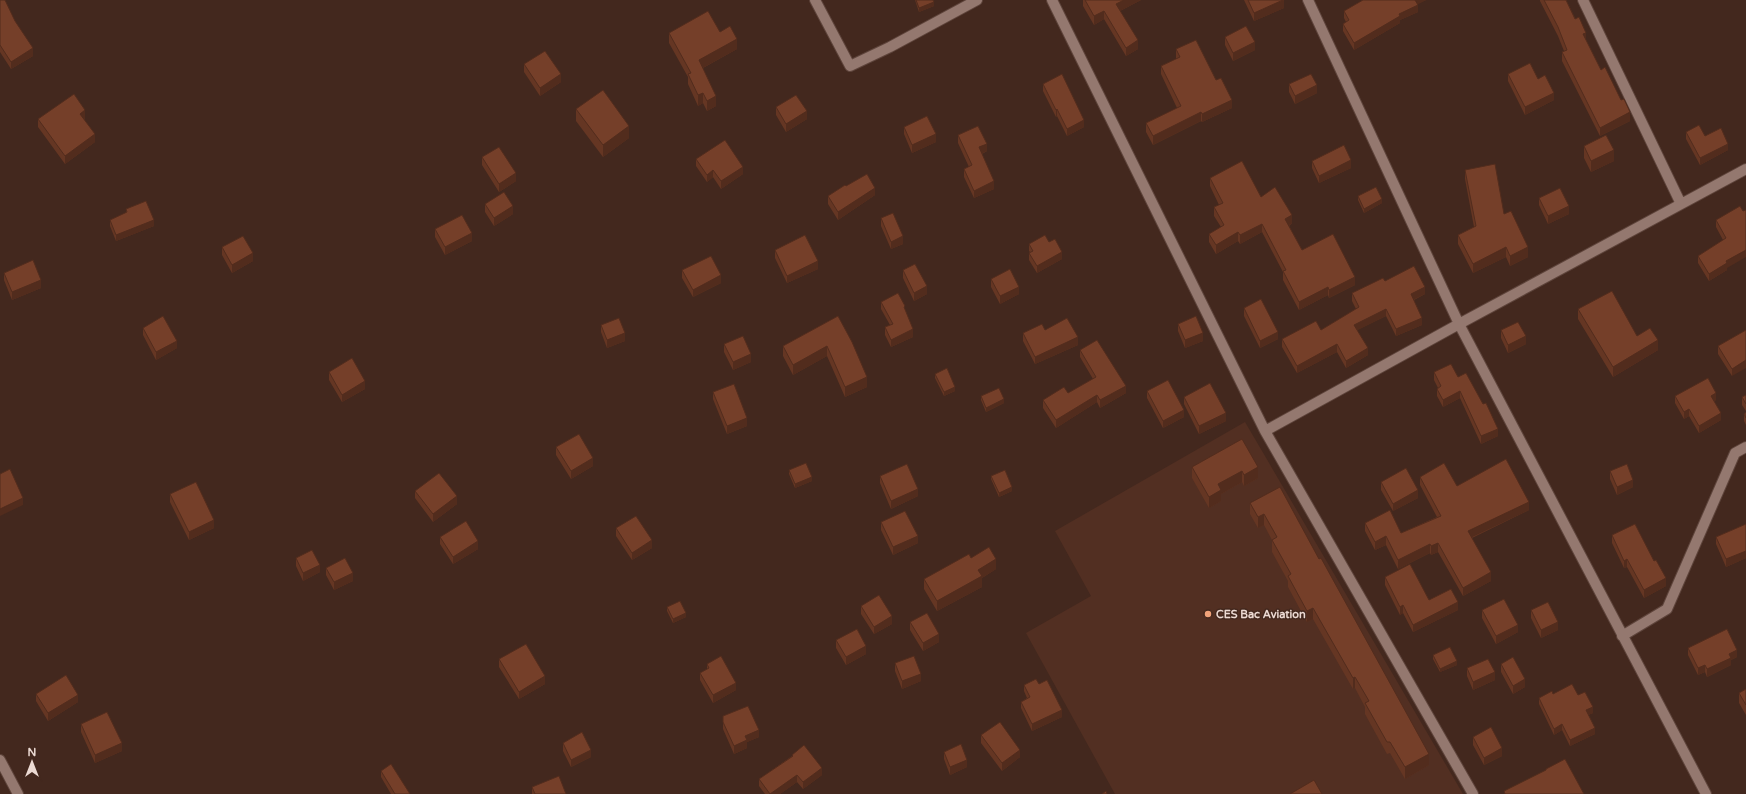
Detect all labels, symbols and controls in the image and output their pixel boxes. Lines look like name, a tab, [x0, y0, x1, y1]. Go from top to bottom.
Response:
place label: CES Bac Aviation	[1216, 608, 1306, 621]
marker: CES Bac Aviation	[1203, 609, 1213, 619]
north arrow	[12, 742, 52, 782]
text: N	[28, 746, 36, 759]

